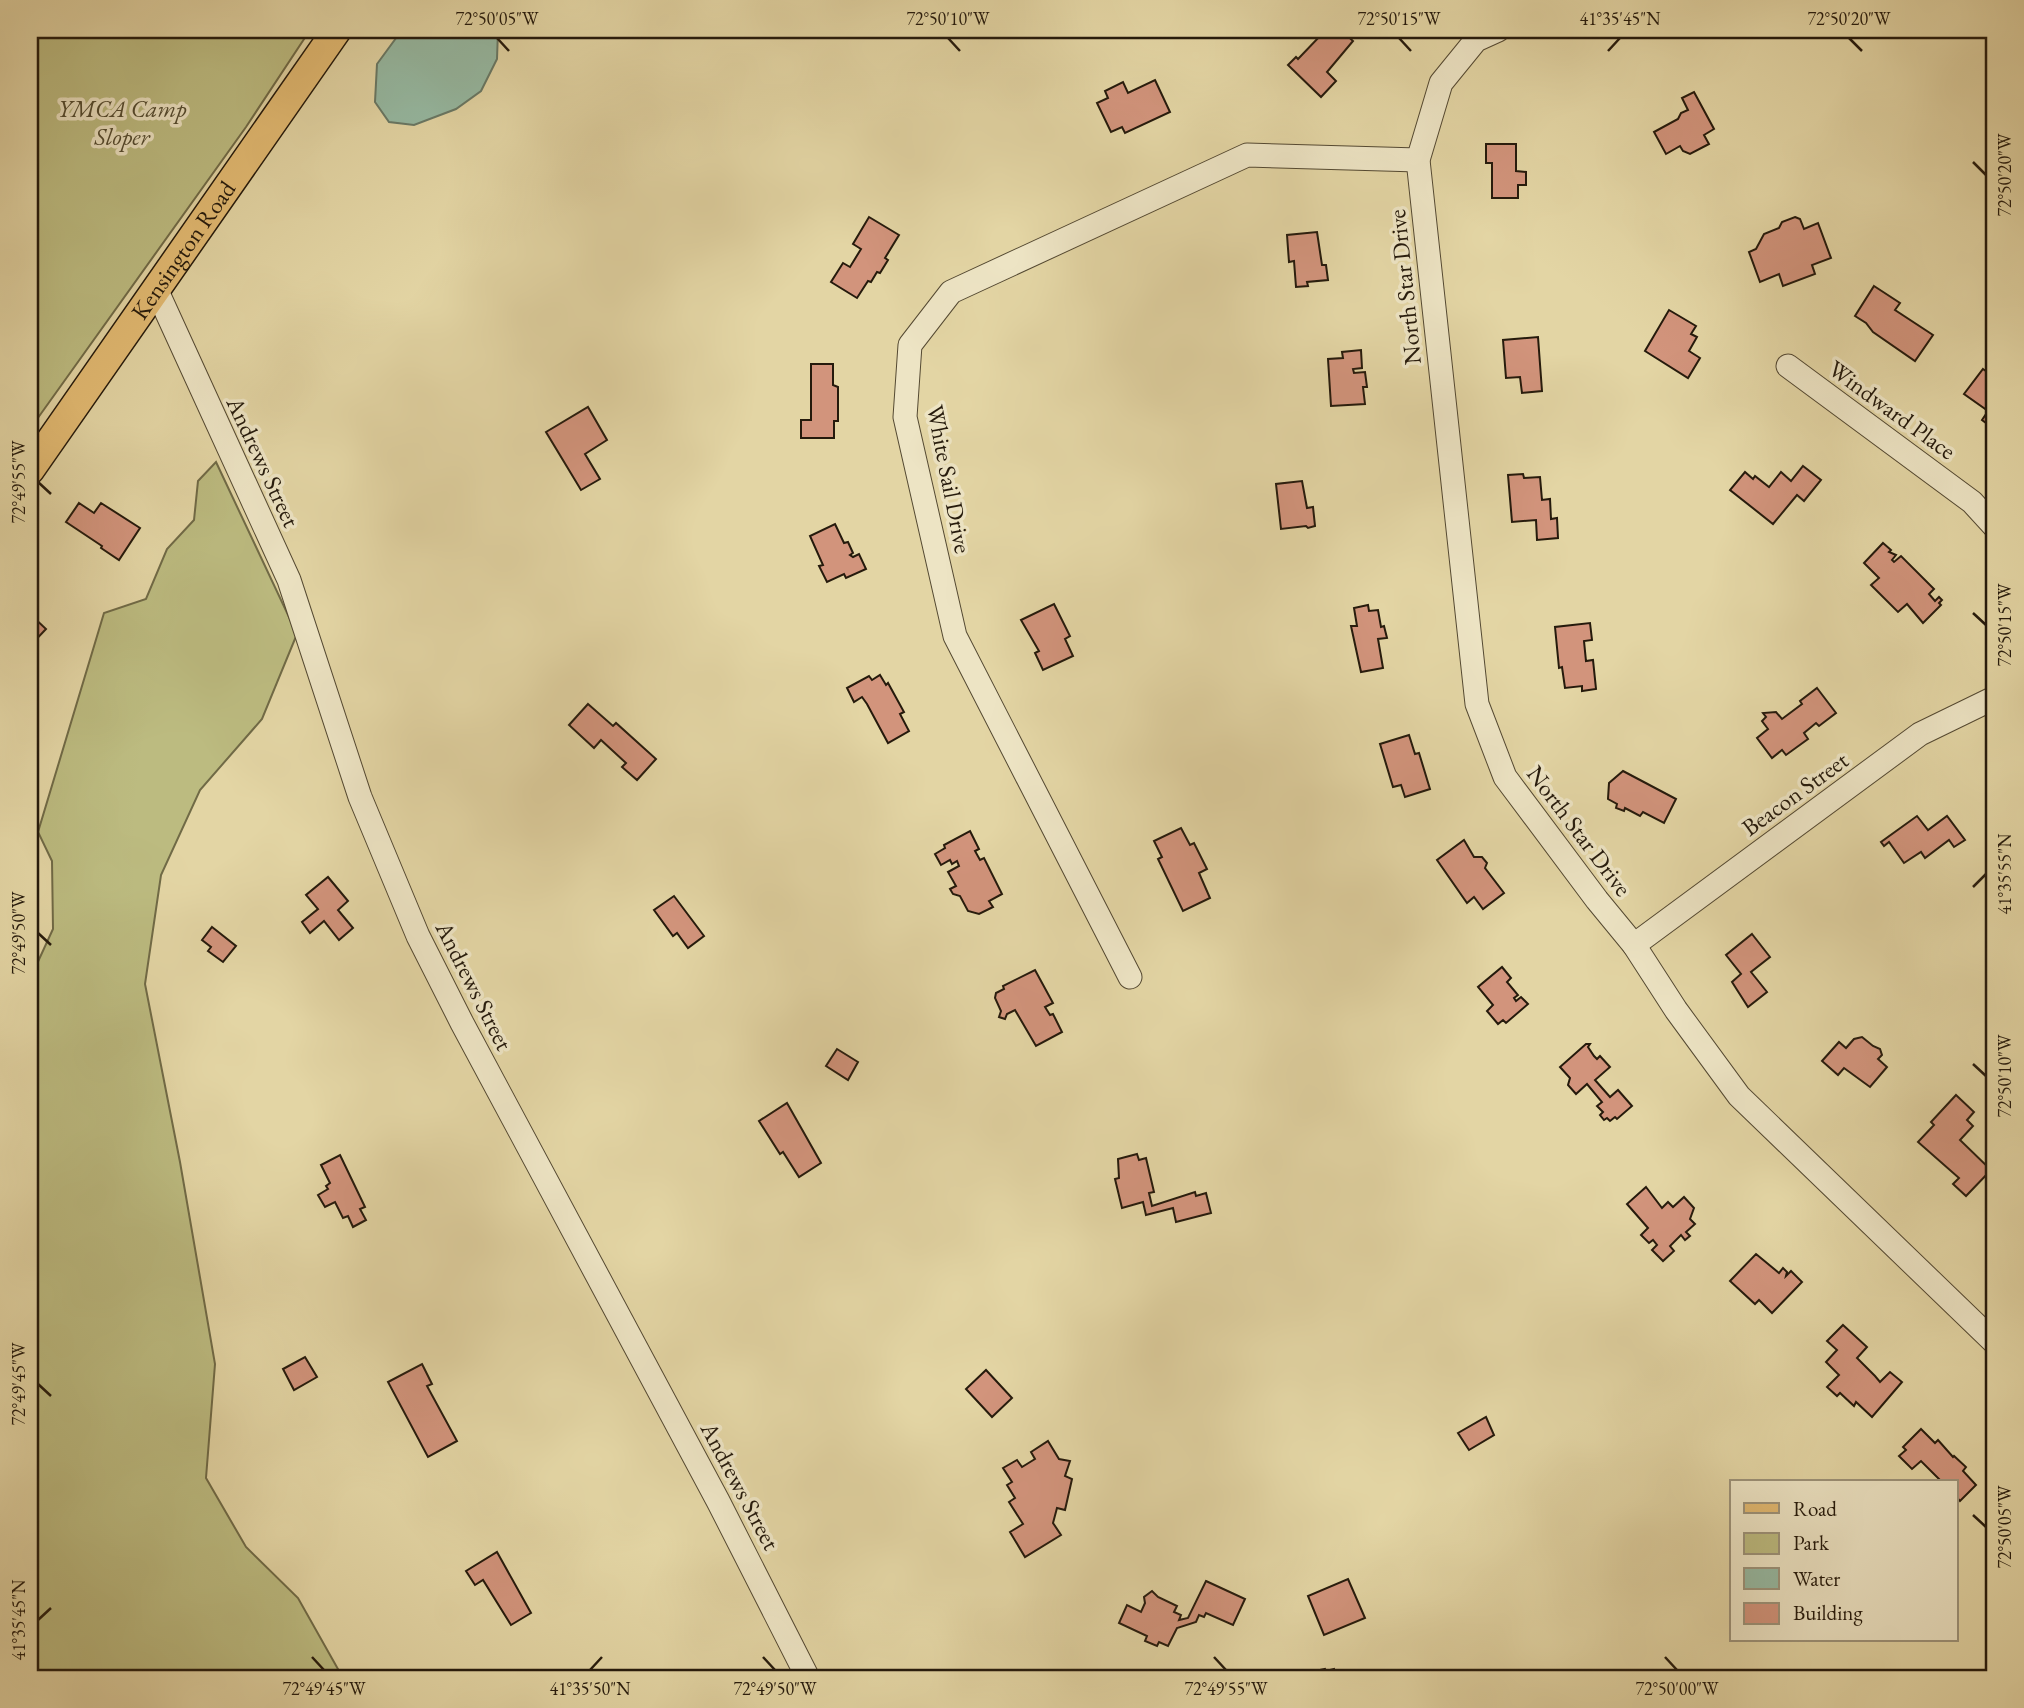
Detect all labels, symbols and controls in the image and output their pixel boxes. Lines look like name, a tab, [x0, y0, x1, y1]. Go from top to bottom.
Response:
text: 72°50'05"W	[455, 7, 539, 30]
text: 72°50'10"W	[906, 7, 990, 30]
text: 72°50'15"W	[1357, 7, 1441, 30]
text: 41°35'45"N	[1580, 7, 1661, 30]
text: 72°50'20"W	[1807, 7, 1891, 30]
park label: YMCA Camp Sloper	[57, 93, 187, 152]
text: 72°50'20"W	[1993, 133, 2016, 217]
street label: Kensington Road	[124, 174, 243, 325]
street label: North Star Drive	[1381, 208, 1428, 366]
street label: Windward Place	[1822, 353, 1962, 466]
street label: Andrews Street	[219, 391, 307, 532]
street label: White Sail Drive	[920, 402, 979, 556]
text: 72°49'55"W	[7, 440, 30, 524]
text: 72°50'15"W	[1993, 583, 2016, 667]
street label: Beacon Street	[1735, 744, 1855, 843]
street label: North Star Drive	[1520, 759, 1639, 902]
text: 41°35'55"N	[1993, 833, 2016, 914]
text: 72°49'50"W	[7, 891, 30, 975]
street label: Andrews Street	[428, 915, 520, 1056]
text: 72°50'10"W	[1993, 1034, 2016, 1118]
text: 72°49'45"W	[7, 1342, 30, 1426]
street label: Andrews Street	[693, 1416, 787, 1555]
legend	[1730, 1480, 1958, 1642]
text: 72°50'05"W	[1993, 1485, 2016, 1569]
text: Road	[1793, 1495, 1837, 1522]
text: Park	[1793, 1529, 1830, 1556]
text: Water	[1793, 1565, 1840, 1592]
text: 41°35'45"N	[7, 1579, 30, 1660]
text: Building	[1793, 1599, 1863, 1626]
text: 72°49'45"W	[282, 1677, 366, 1700]
text: 41°35'50"N	[550, 1677, 631, 1700]
text: 72°49'50"W	[733, 1677, 817, 1700]
text: 72°49'55"W	[1184, 1677, 1268, 1700]
text: 72°50'00"W	[1635, 1677, 1719, 1700]

